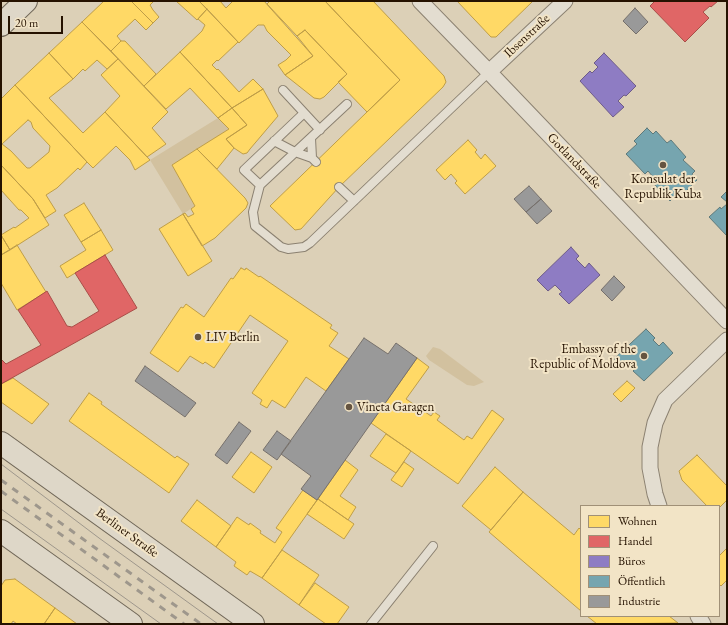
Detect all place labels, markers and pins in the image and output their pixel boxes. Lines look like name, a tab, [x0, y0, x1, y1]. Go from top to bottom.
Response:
marker: Konsulat der Republik Kuba	[658, 160, 668, 170]
place label: Konsulat der Republik Kuba	[625, 171, 701, 202]
place label: LIV Berlin	[206, 329, 260, 345]
marker: LIV Berlin	[193, 332, 203, 342]
place label: Embassy of the Republic of Moldova	[530, 341, 636, 372]
marker: Embassy of the Republic of Moldova	[639, 351, 649, 361]
place label: Vineta Garagen	[357, 399, 434, 415]
marker: Vineta Garagen	[344, 402, 354, 412]

